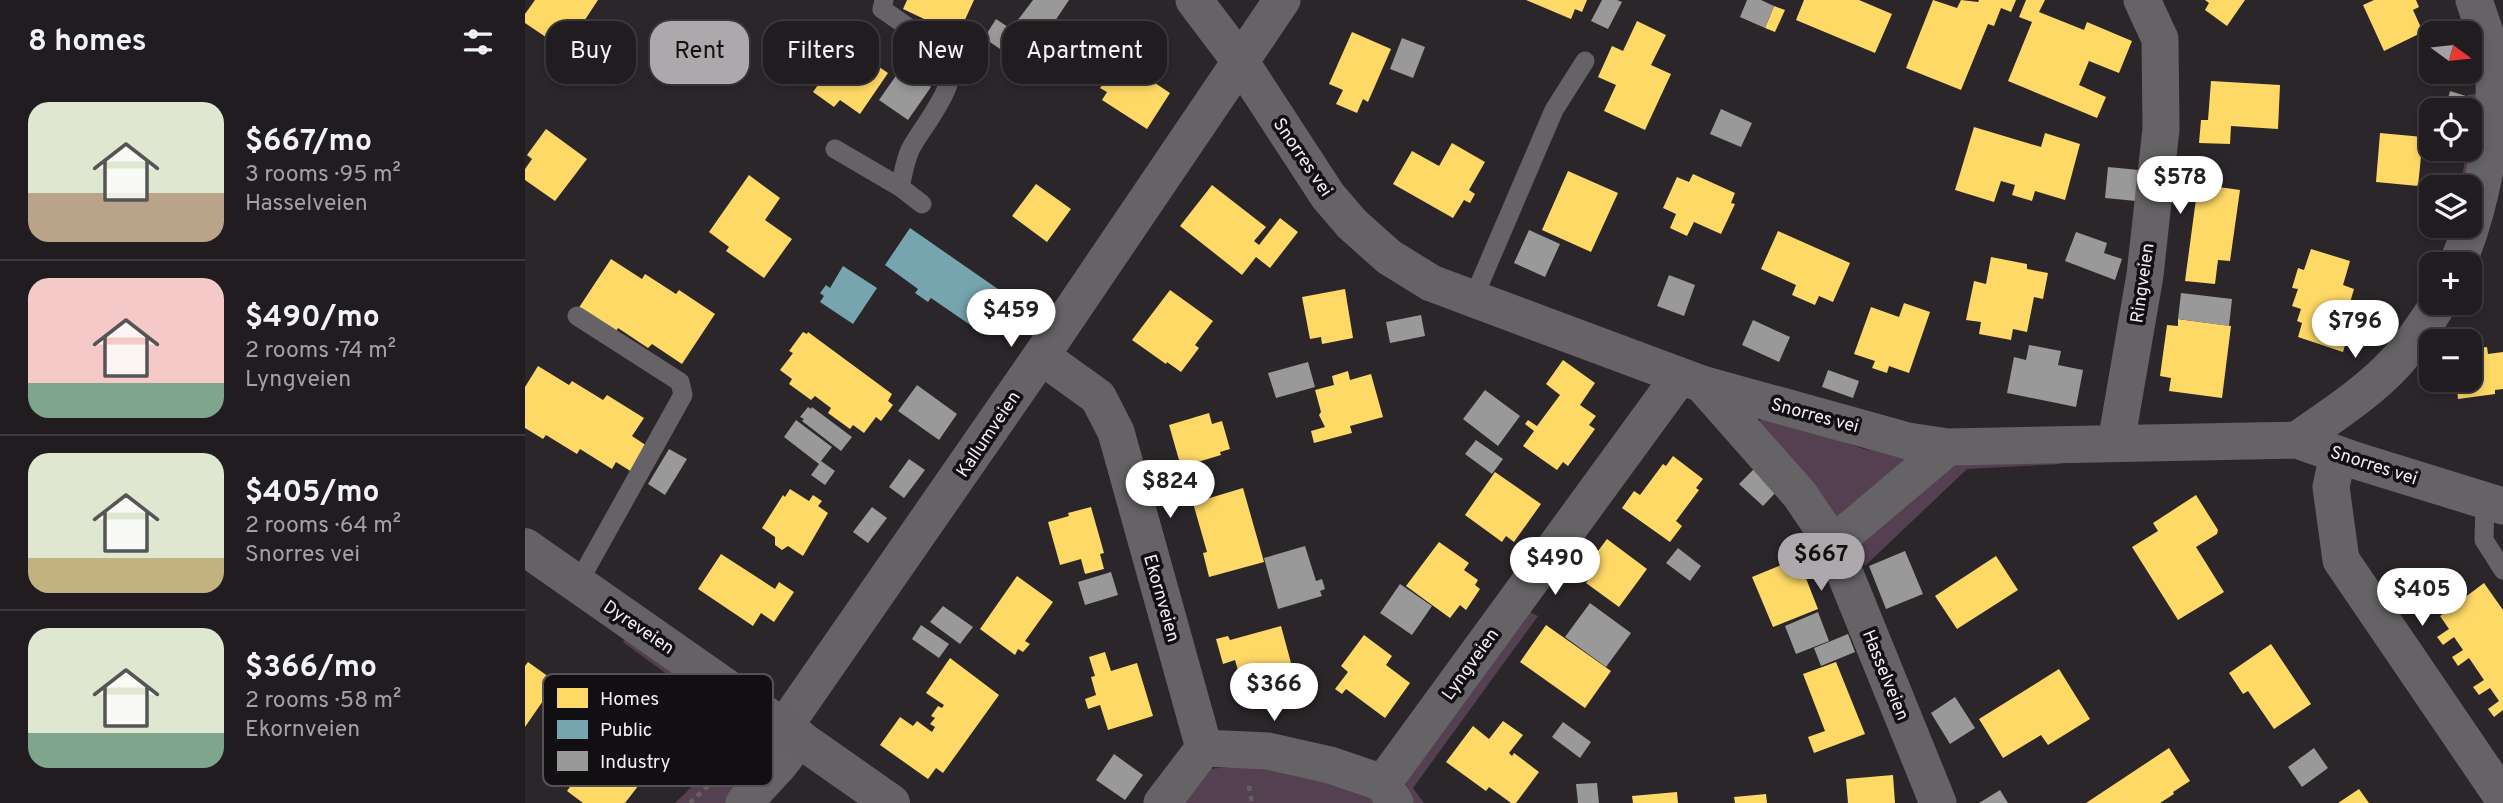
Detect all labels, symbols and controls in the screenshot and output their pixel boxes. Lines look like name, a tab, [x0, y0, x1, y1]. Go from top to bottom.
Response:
chip: Buy	[546, 21, 636, 84]
chip: Rent	[650, 21, 749, 84]
chip: Filters	[763, 21, 879, 84]
chip: New	[893, 21, 988, 84]
chip: Apartment	[1002, 21, 1167, 84]
north arrow	[2419, 21, 2481, 84]
map controls	[2419, 21, 2482, 392]
icon: filters	[459, 23, 497, 61]
text: 8 homes	[28, 24, 147, 61]
button: locate	[2419, 98, 2482, 161]
street label: Snorres vei	[1267, 114, 1337, 202]
text: $667/mo	[245, 124, 372, 161]
icon: home	[84, 130, 168, 214]
pin: $578	[2139, 156, 2221, 216]
text: 3 rooms · 95 m²	[245, 161, 401, 190]
text: $578	[2153, 164, 2207, 193]
button: layers	[2419, 175, 2482, 238]
text: Hasselveien	[245, 190, 368, 219]
street label: Ringveien	[2126, 242, 2160, 325]
button: +	[2419, 252, 2482, 315]
pin: $459	[970, 290, 1052, 349]
text: $459	[983, 297, 1039, 326]
text: $490/mo	[245, 300, 380, 337]
pin: $796	[2314, 300, 2396, 360]
icon: home	[84, 306, 168, 390]
text: $796	[2328, 308, 2382, 337]
button: −	[2419, 329, 2482, 392]
text: 2 rooms · 74 m²	[245, 337, 396, 366]
text: Lyngveien	[245, 366, 351, 395]
street label: Kallumveien	[952, 387, 1027, 482]
street label: Snorres vei	[1768, 394, 1861, 439]
street label: Snorres vei	[2327, 442, 2420, 491]
pin: $824	[1129, 461, 1211, 520]
text: $824	[1142, 468, 1198, 497]
text: $405/mo	[245, 475, 380, 512]
icon: home	[84, 481, 168, 565]
text: 2 rooms · 64 m²	[245, 512, 401, 541]
pin: $667	[1780, 534, 1862, 593]
pin: $490	[1514, 538, 1596, 597]
text: Snorres vei	[245, 541, 360, 570]
text: $667	[1794, 541, 1848, 570]
text: $490	[1526, 545, 1584, 574]
street label: Ekornveien	[1137, 552, 1184, 645]
pin: $405	[2381, 568, 2463, 628]
text: $405	[2393, 576, 2451, 605]
street label: Dyreveien	[598, 596, 678, 660]
street label: Lyngveien	[1437, 624, 1505, 705]
street label: Hasselveien	[1856, 627, 1913, 724]
text: $366/mo	[245, 650, 377, 687]
icon: home	[84, 656, 168, 740]
pin: $366	[1233, 664, 1315, 723]
text: $366	[1246, 671, 1302, 700]
legend	[543, 674, 773, 786]
text: 2 rooms · 58 m²	[245, 687, 401, 716]
text: Homes	[600, 688, 659, 712]
text: Ekornveien	[245, 716, 360, 745]
text: Public	[600, 719, 652, 743]
text: Industry	[600, 751, 670, 775]

